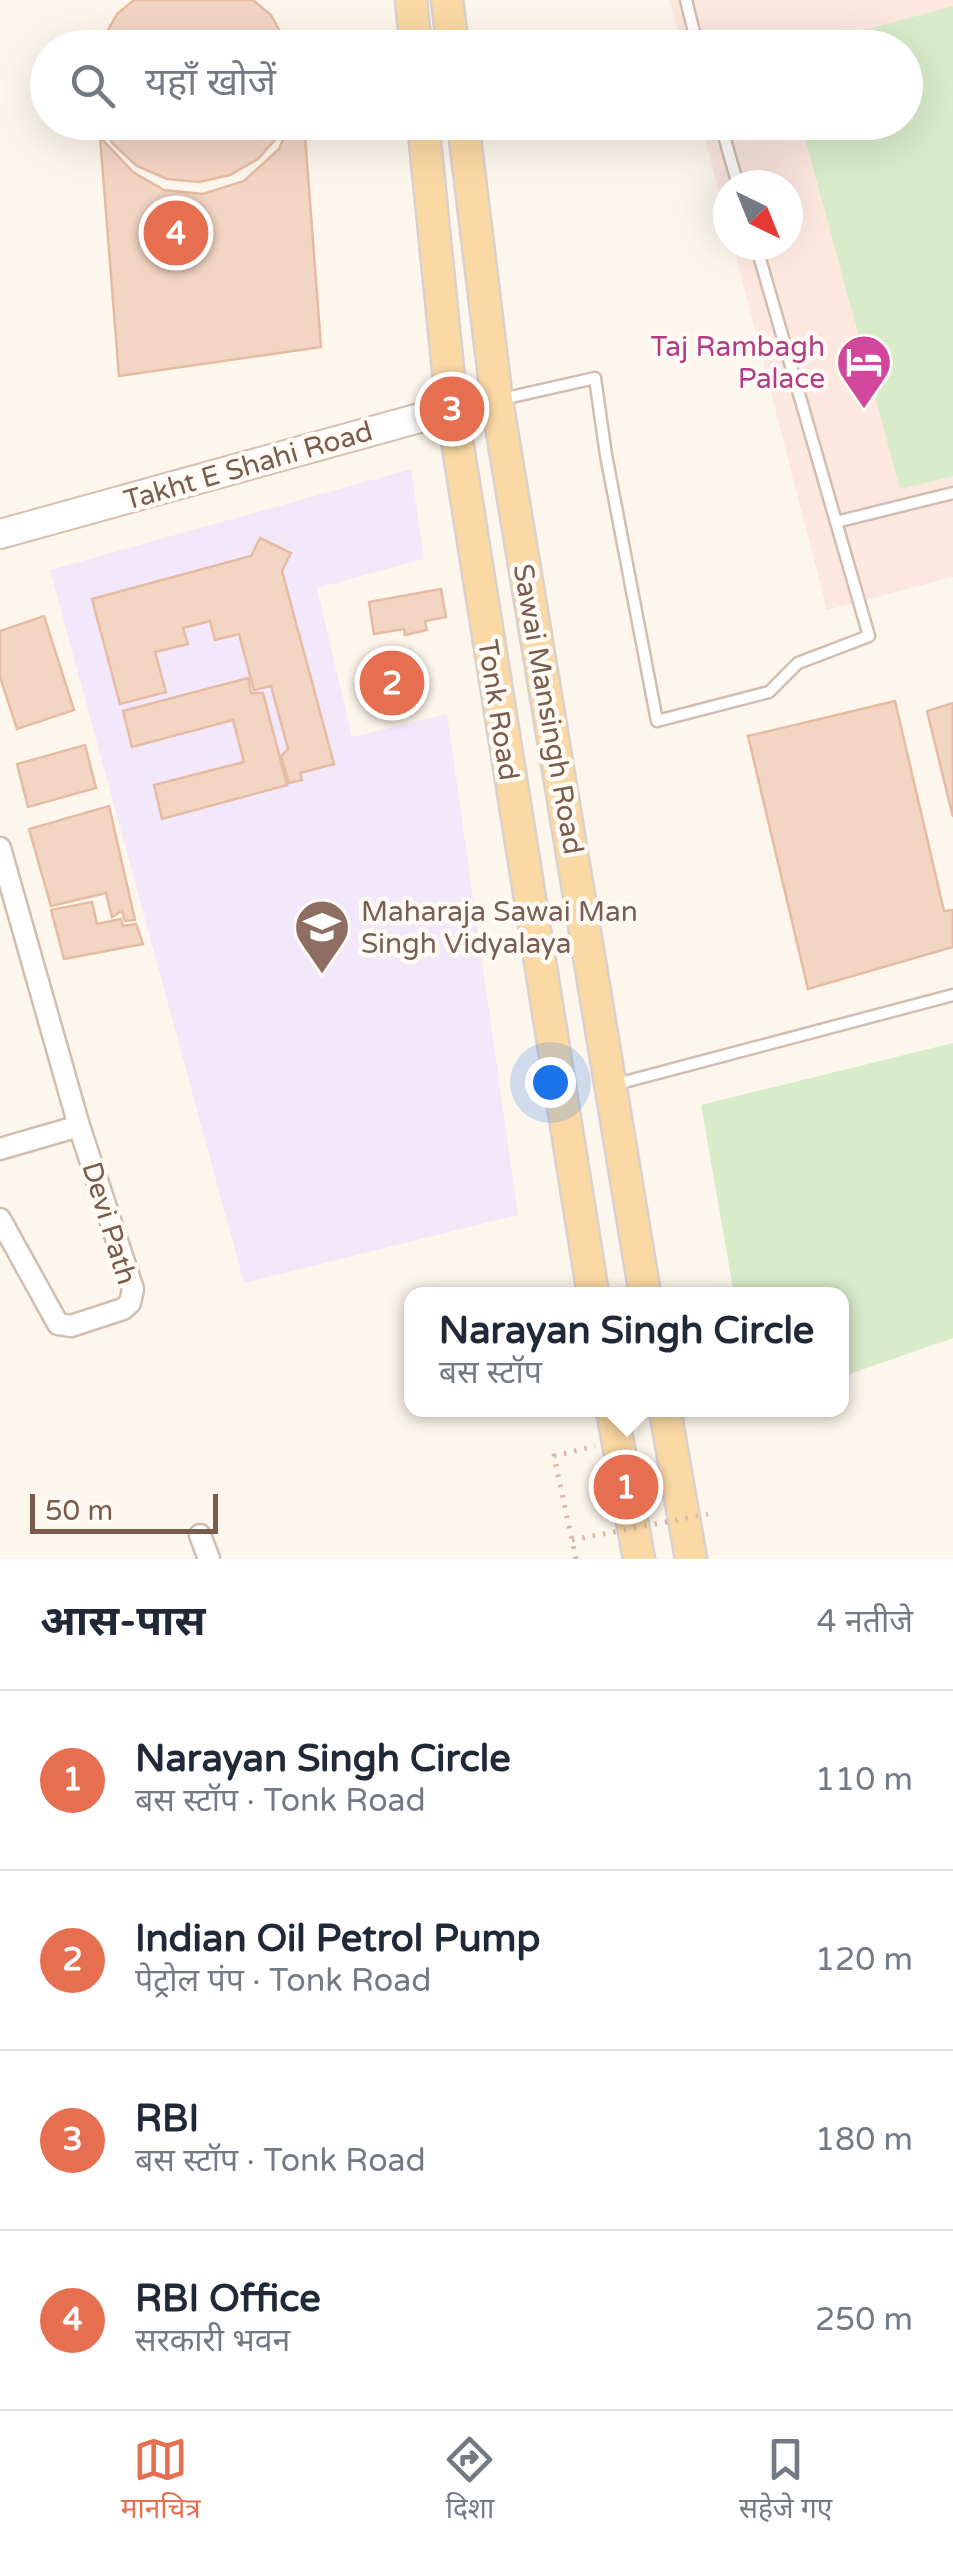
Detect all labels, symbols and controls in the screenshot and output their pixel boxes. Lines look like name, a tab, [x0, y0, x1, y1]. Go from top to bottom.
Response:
search box	[30, 30, 923, 140]
icon: search	[65, 58, 120, 113]
text: यहाँ खोजें	[145, 60, 276, 106]
north arrow	[713, 170, 803, 260]
pin: 4	[144, 196, 208, 270]
place label: Taj Rambagh Palace	[651, 330, 825, 396]
hotel icon: Taj Rambagh Palace	[834, 332, 894, 411]
pin: 3	[420, 372, 484, 446]
street label: Takht E Shahi Road	[120, 414, 377, 518]
street label: Sawai Mansingh Road	[506, 561, 590, 857]
street label: Tonk Road	[470, 637, 526, 783]
pin: 2	[360, 646, 424, 720]
place label: Maharaja Sawai Man Singh Vidyalaya	[361, 895, 638, 961]
school or university icon: Maharaja Sawai Man Singh Vidyalaya	[292, 897, 352, 976]
your location	[525, 1057, 576, 1108]
street label: Devi Path	[74, 1158, 144, 1289]
popup	[404, 1287, 849, 1417]
text: Narayan Singh Circle	[439, 1308, 814, 1354]
text: बस स्टॉप	[439, 1354, 542, 1392]
pin: 1	[594, 1450, 658, 1524]
scale bar	[30, 1489, 218, 1534]
text: 50 m	[45, 1494, 113, 1528]
text: आस-पास	[40, 1596, 205, 1647]
text: 4 नतीजे	[817, 1603, 913, 1641]
text: Narayan Singh Circle	[135, 1736, 511, 1782]
text: 1	[62, 1761, 83, 1799]
text: 110 m	[815, 1761, 913, 1799]
text: बस स्टॉप · Tonk Road	[135, 1782, 426, 1820]
text: Indian Oil Petrol Pump	[135, 1916, 540, 1962]
text: 2	[62, 1941, 83, 1979]
text: 120 m	[815, 1941, 913, 1979]
text: पेट्रोल पंप · Tonk Road	[135, 1962, 431, 2000]
text: RBI	[135, 2096, 199, 2142]
text: 3	[62, 2121, 83, 2159]
text: 180 m	[815, 2121, 913, 2159]
text: बस स्टॉप · Tonk Road	[135, 2142, 426, 2180]
text: RBI Office	[135, 2276, 321, 2322]
text: 4	[62, 2301, 83, 2339]
text: 250 m	[815, 2301, 913, 2339]
text: सरकारी भवन	[135, 2322, 290, 2360]
tab: मानचित्र	[121, 2432, 201, 2529]
tab: दिशा	[442, 2432, 497, 2529]
tab: सहेजे गए	[739, 2432, 832, 2529]

